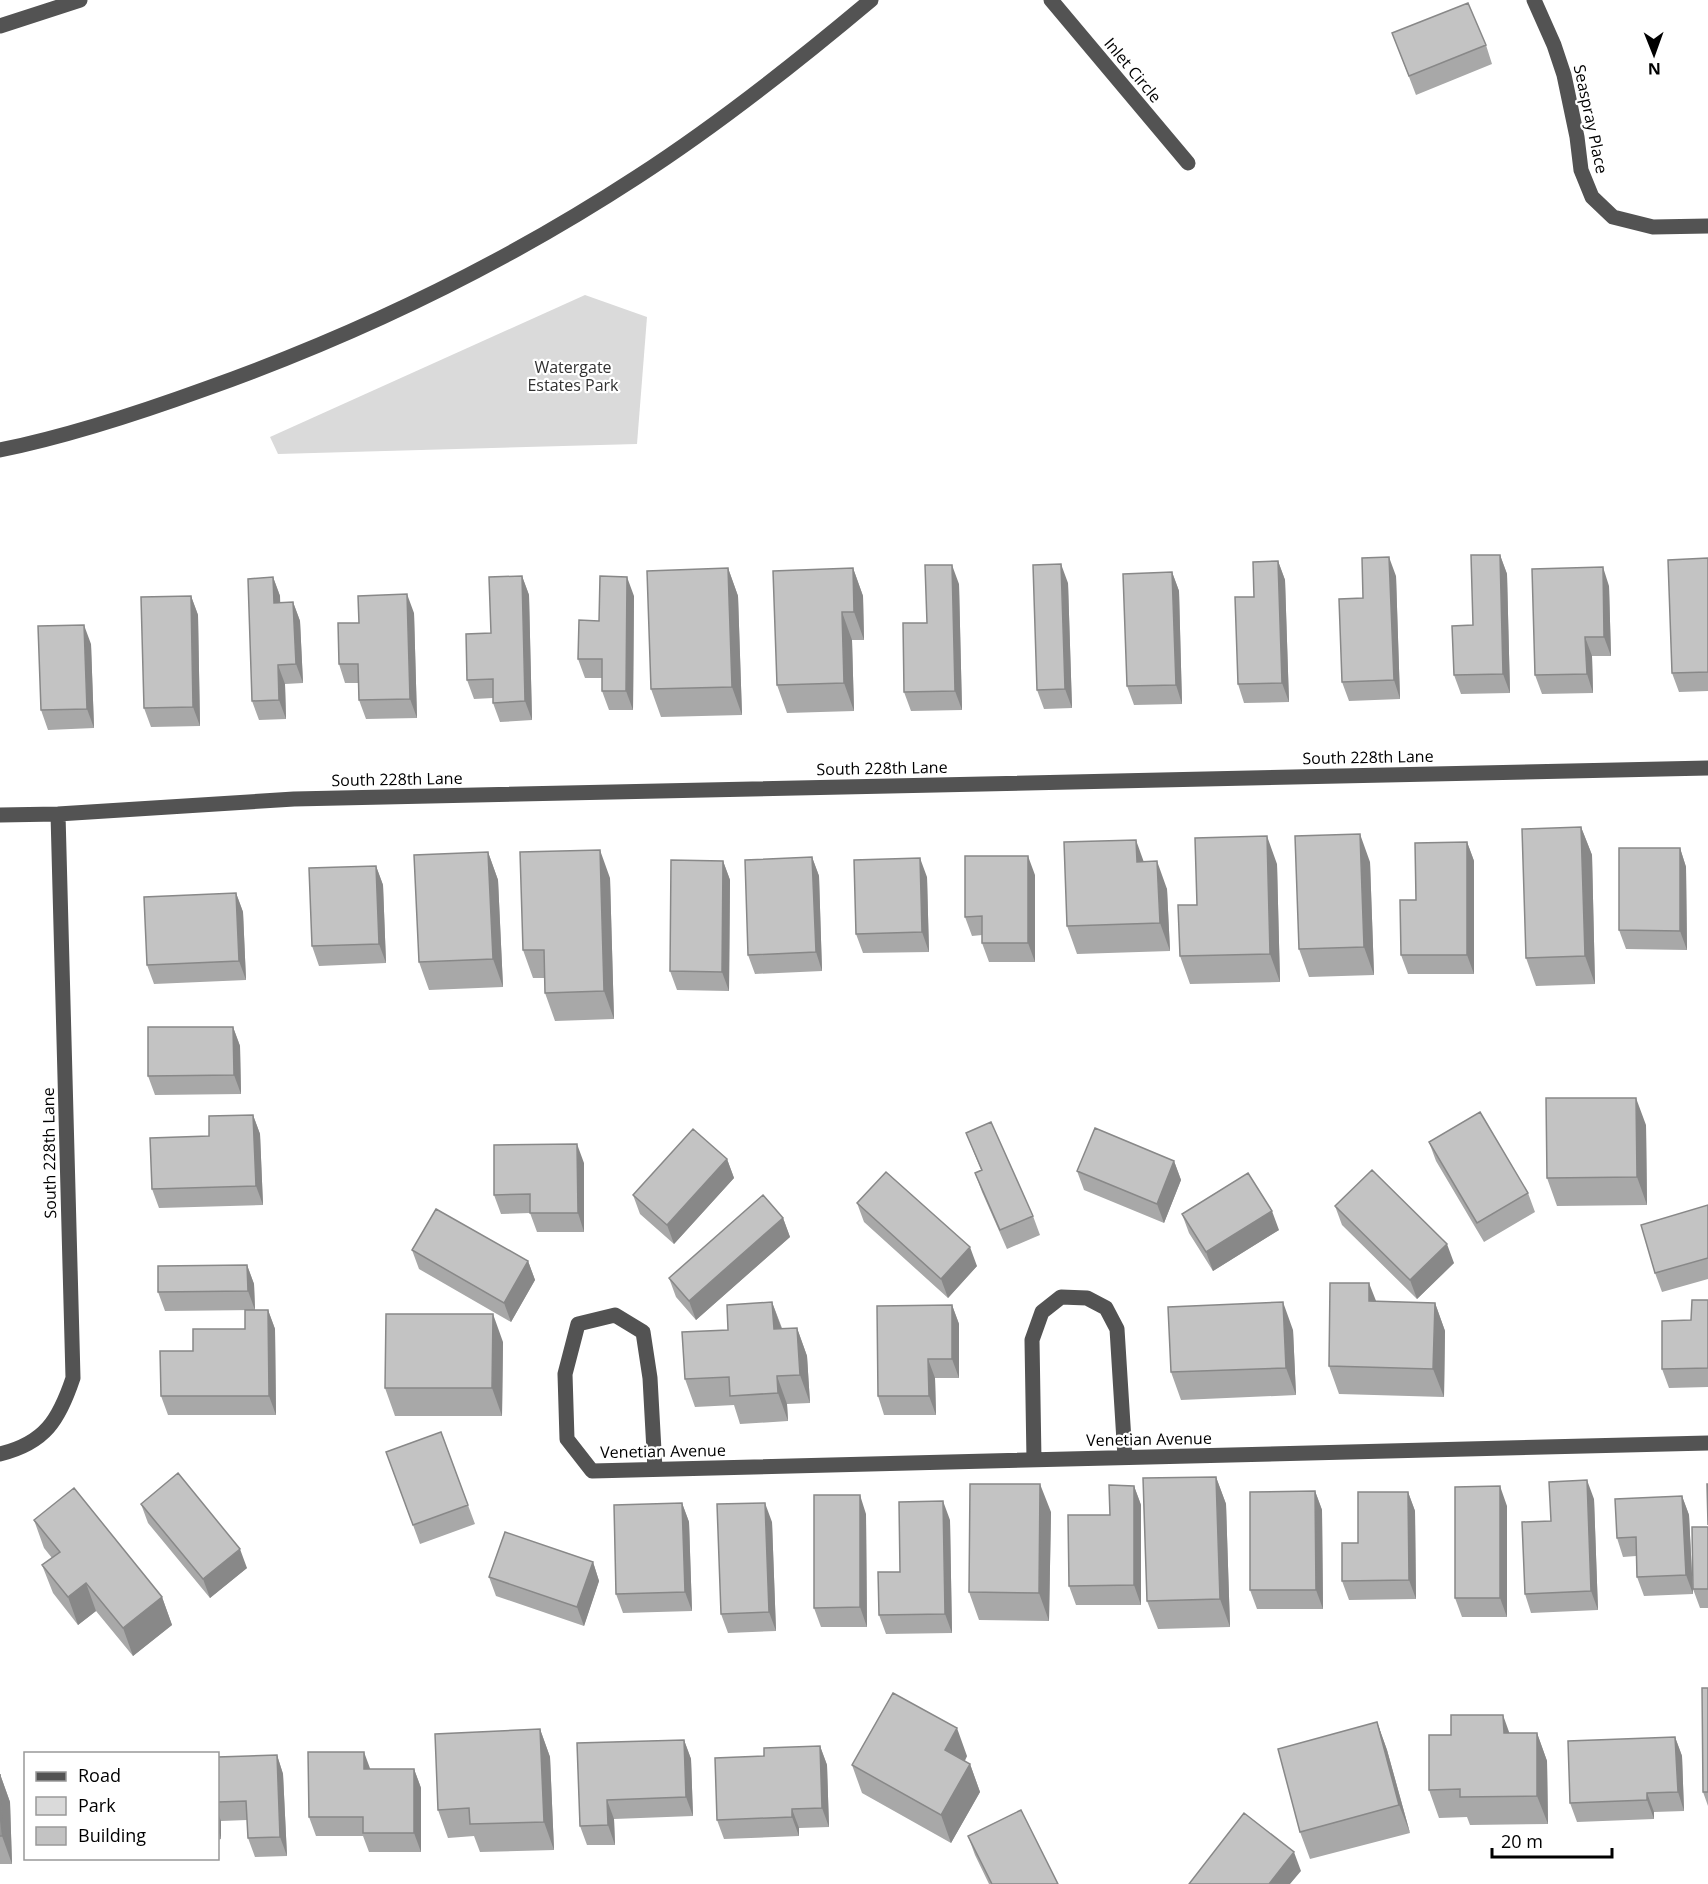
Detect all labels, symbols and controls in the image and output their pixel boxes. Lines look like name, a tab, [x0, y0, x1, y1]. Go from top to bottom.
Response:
north arrow	[1624, 24, 1684, 84]
street label: Inlet Circle	[1099, 33, 1167, 107]
text: N	[1648, 58, 1661, 80]
street label: Seaspray Place	[1569, 62, 1613, 176]
park label: Watergate Estates Park	[527, 356, 619, 396]
street label: South 228th Lane	[1302, 745, 1434, 769]
street label: South 228th Lane	[816, 756, 948, 780]
street label: South 228th Lane	[331, 767, 463, 791]
street label: South 228th Lane	[37, 1087, 61, 1219]
street label: Venetian Avenue	[1086, 1427, 1212, 1451]
street label: Venetian Avenue	[600, 1439, 726, 1463]
legend	[24, 1752, 219, 1860]
text: Road	[78, 1763, 121, 1787]
text: Park	[78, 1793, 116, 1817]
scale bar	[1492, 1821, 1612, 1859]
text: Building	[78, 1823, 146, 1847]
text: 20 m	[1501, 1829, 1543, 1853]

